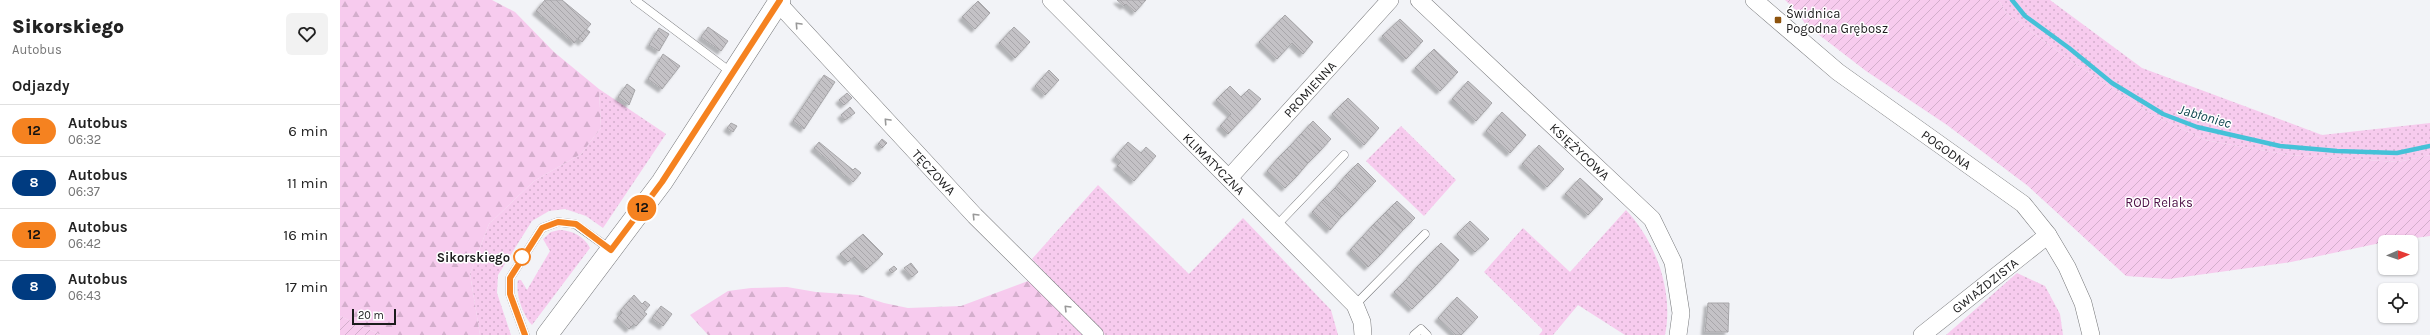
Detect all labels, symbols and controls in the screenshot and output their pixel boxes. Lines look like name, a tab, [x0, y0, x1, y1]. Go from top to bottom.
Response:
place label: Świdnica Pogodna Grębosz	[1786, 5, 1888, 36]
button: heart	[286, 13, 328, 55]
marker: Świdnica Pogodna Grębosz	[1773, 15, 1783, 25]
text: Sikorskiego	[12, 16, 124, 38]
one-way arrow	[796, 23, 803, 30]
text: Autobus	[12, 42, 62, 57]
street label: PROMIENNA	[1281, 58, 1340, 121]
text: Odjazdy	[12, 77, 69, 95]
water label: Jabłoniec	[2176, 101, 2234, 132]
text: Autobus	[68, 114, 128, 132]
one-way arrow	[884, 118, 891, 126]
street label: KSIĘŻYCOWA	[1547, 120, 1613, 184]
text: 12	[27, 122, 41, 139]
text: 6 min	[288, 122, 328, 140]
street label: POGODNA	[1919, 127, 1974, 173]
street label: KLIMATYCZNA	[1180, 130, 1248, 198]
text: 06:32	[68, 132, 101, 147]
street label: TĘCZOWA	[909, 146, 959, 198]
text: Autobus	[68, 166, 128, 184]
text: 8	[29, 174, 39, 191]
text: 11 min	[287, 174, 328, 192]
text: 06:37	[68, 184, 100, 199]
line badge: 12	[624, 195, 660, 221]
park label: ROD Relaks	[2125, 195, 2193, 210]
text: 12	[635, 199, 649, 216]
one-way arrow	[972, 213, 980, 221]
text: Autobus	[68, 218, 128, 236]
text: 12	[27, 226, 41, 243]
text: 16 min	[283, 226, 328, 244]
north arrow	[2378, 235, 2418, 275]
map controls	[2378, 235, 2418, 323]
text: 06:42	[68, 236, 101, 251]
marker: Sikorskiego	[513, 248, 531, 266]
place label: Sikorskiego	[437, 250, 510, 265]
street label: GWIAŹDZISTA	[1949, 255, 2021, 316]
text: Autobus	[68, 270, 128, 288]
text: 8	[29, 278, 39, 295]
text: 17 min	[285, 278, 328, 296]
button: locate	[2378, 283, 2418, 323]
text: 06:43	[68, 288, 101, 303]
one-way arrow	[1064, 305, 1072, 312]
scale bar	[352, 307, 396, 326]
text: 20 m	[358, 309, 384, 322]

